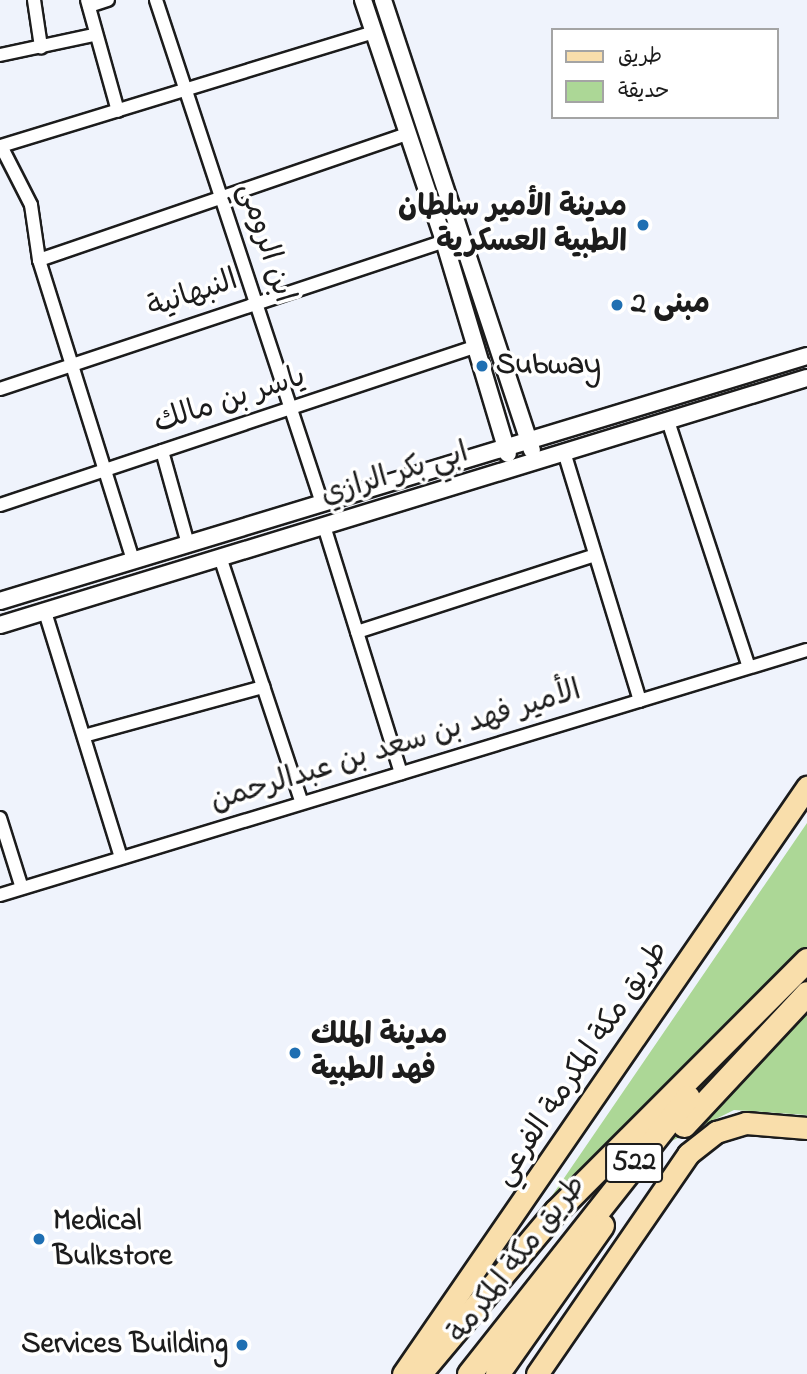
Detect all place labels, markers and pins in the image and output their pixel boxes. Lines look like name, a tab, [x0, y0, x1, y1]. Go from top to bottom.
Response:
place label: مدينة الأمير سلطان الطبية العسكرية	[398, 190, 627, 260]
marker: مدينة الأمير سلطان الطبية العسكرية	[633, 215, 653, 235]
place label: مبنى 2	[631, 287, 710, 323]
marker: مبنى 2	[609, 297, 625, 313]
place label: Subway	[496, 348, 601, 384]
marker: Subway	[474, 358, 490, 374]
place label: مدينة الملك فهد الطبية	[311, 1018, 448, 1088]
marker: مدينة الملك فهد الطبية	[285, 1043, 305, 1063]
place label: Medical Bulkstore	[53, 1204, 172, 1274]
marker: Medical Bulkstore	[31, 1231, 47, 1247]
place label: Services Building	[21, 1327, 228, 1363]
marker: Services Building	[234, 1337, 250, 1353]

